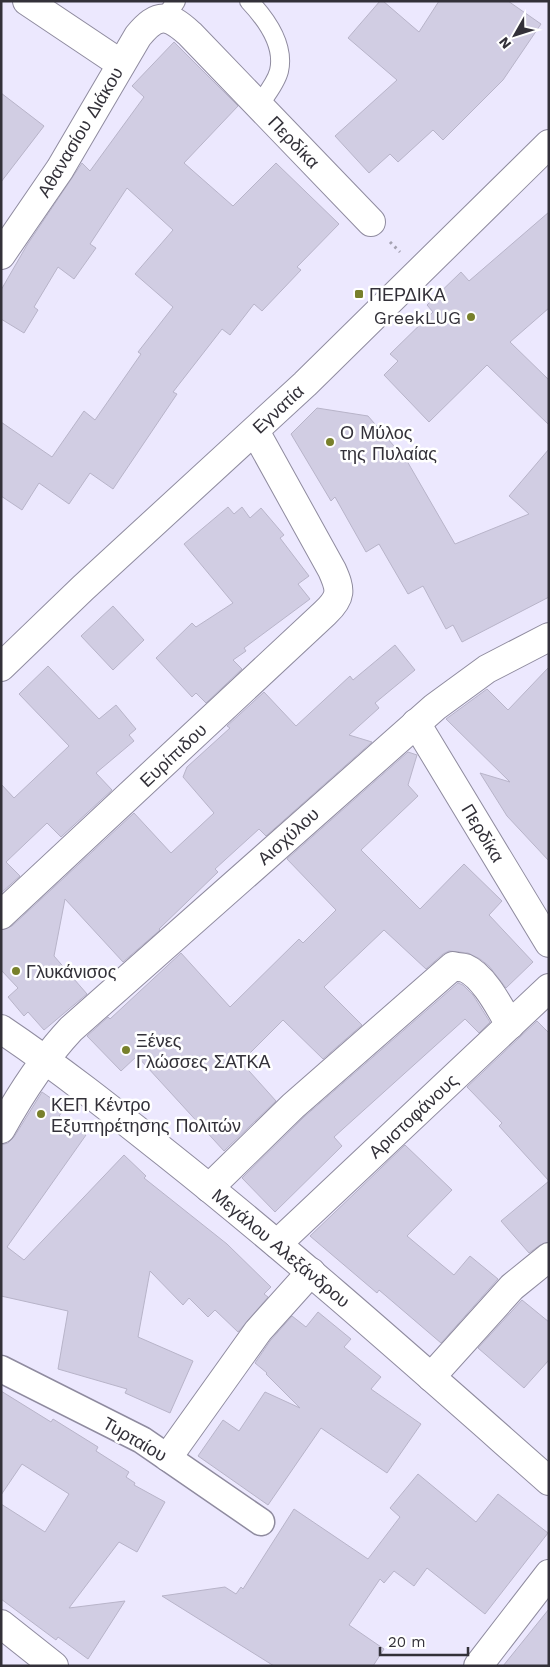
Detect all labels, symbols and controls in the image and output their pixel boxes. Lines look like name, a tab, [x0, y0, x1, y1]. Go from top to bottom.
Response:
north arrow	[490, 10, 540, 60]
text: N	[495, 34, 514, 52]
street label: Αθανασίου Διάκου	[33, 63, 127, 201]
street label: Περδίκα	[264, 112, 324, 172]
place label: ΠΕΡΔΙΚΑ	[369, 284, 446, 305]
marker: ΠΕΡΔΙΚΑ	[353, 288, 365, 300]
place label: GreekLUG	[374, 307, 461, 328]
marker: GreekLUG	[465, 311, 477, 323]
street label: Εγνατία	[248, 380, 308, 438]
place label: Ο Μύλος της Πυλαίας	[340, 422, 437, 464]
marker: Ο Μύλος της Πυλαίας	[324, 436, 336, 448]
street label: Ευρίπιδου	[135, 719, 211, 791]
street label: Περδίκα	[457, 800, 509, 866]
street label: Αισχύλου	[253, 803, 323, 869]
place label: Γλυκάνισος	[26, 961, 117, 982]
marker: Γλυκάνισος	[10, 965, 22, 977]
place label: Ξένες Γλώσσες ΣΑΤΚΑ	[136, 1030, 271, 1072]
marker: Ξένες Γλώσσες ΣΑΤΚΑ	[120, 1044, 132, 1056]
street label: Αριστοφάνους	[364, 1069, 462, 1162]
place label: ΚΕΠ Κέντρο Εξυπηρέτησης Πολιτών	[51, 1094, 241, 1136]
marker: ΚΕΠ Κέντρο Εξυπηρέτησης Πολιτών	[35, 1108, 47, 1120]
street label: Μεγάλου Αλεξάνδρου	[208, 1184, 354, 1312]
street label: Τυρταίου	[99, 1412, 171, 1466]
scale bar	[380, 1624, 468, 1656]
text: 20 m	[388, 1633, 426, 1651]

